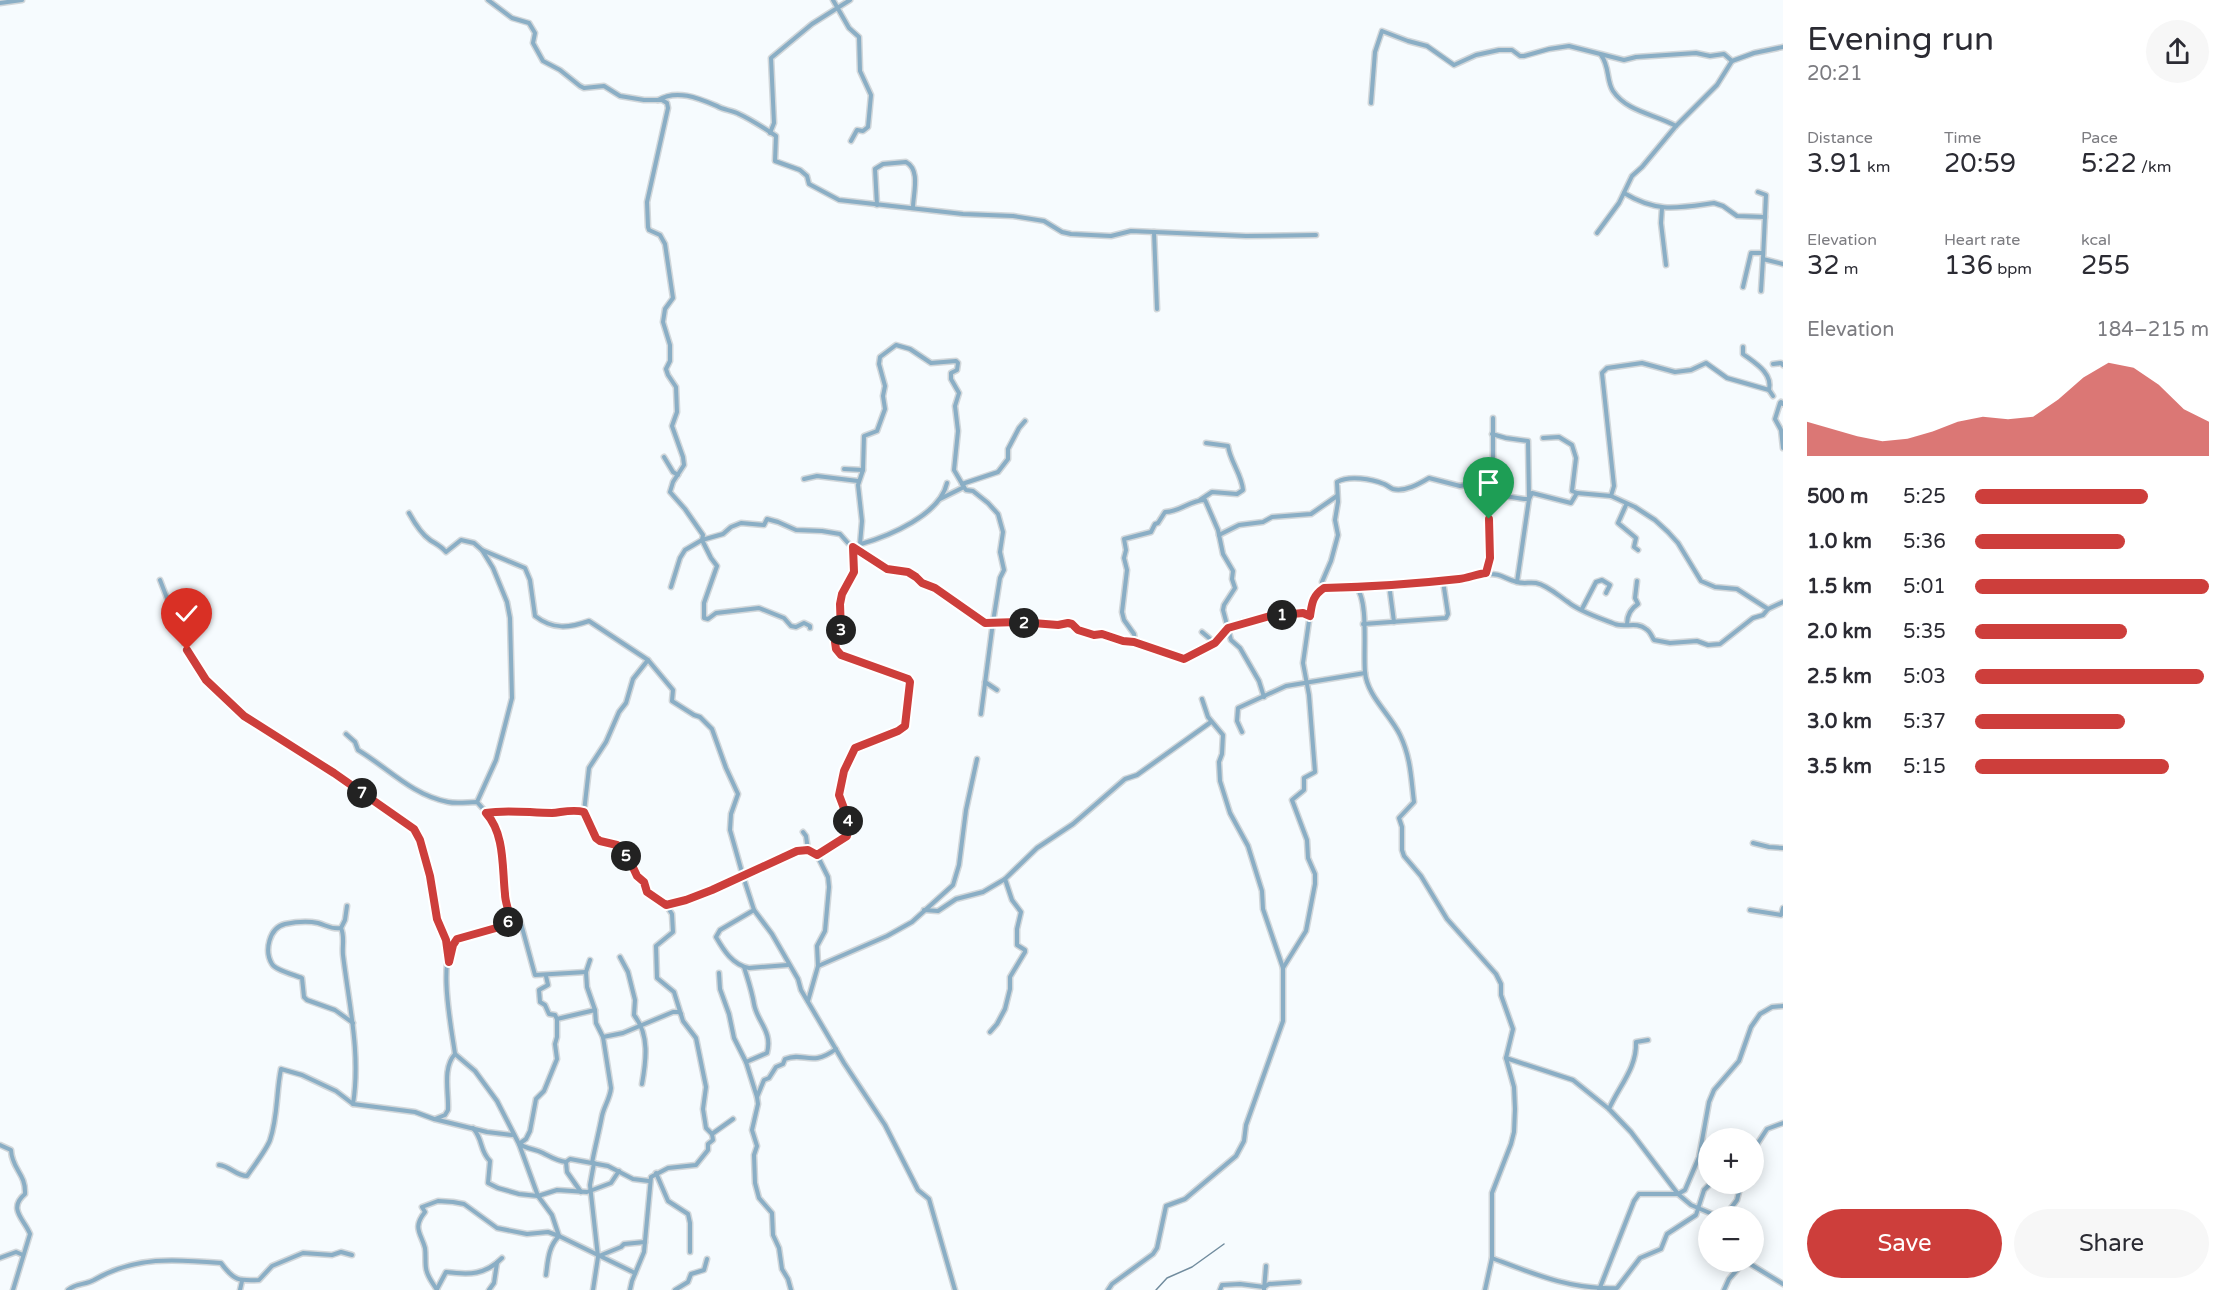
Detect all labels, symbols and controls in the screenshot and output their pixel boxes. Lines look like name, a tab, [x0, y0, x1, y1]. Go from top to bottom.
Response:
text: Evening run	[1807, 20, 1994, 59]
button: share	[2146, 20, 2209, 83]
text: 20:21	[1807, 62, 1862, 86]
text: Distance	[1807, 128, 1873, 148]
text: Time	[1944, 128, 1981, 148]
text: Pace	[2081, 128, 2118, 148]
text: 3.91	[1807, 148, 1863, 179]
text: 20:59	[1944, 148, 2016, 179]
text: 5:22	[2081, 148, 2137, 179]
text: km	[1863, 157, 1890, 177]
text: /km	[2137, 157, 2171, 177]
text: Elevation	[1807, 230, 1877, 250]
text: Heart rate	[1944, 230, 2020, 250]
text: kcal	[2081, 230, 2111, 250]
text: 32	[1807, 250, 1840, 281]
text: 136	[1944, 250, 1993, 281]
text: 255	[2081, 250, 2130, 281]
text: m	[1840, 259, 1859, 279]
text: bpm	[1993, 259, 2032, 279]
text: Elevation	[1807, 318, 1894, 342]
text: 184–215 m	[2096, 318, 2209, 342]
pin	[1463, 457, 1514, 519]
icon: arrive	[1472, 466, 1505, 499]
text: 500 m	[1807, 485, 1868, 509]
text: 5:25	[1903, 485, 1946, 509]
text: 1.0 km	[1807, 530, 1872, 554]
text: 5:36	[1903, 530, 1946, 554]
text: 1.5 km	[1807, 575, 1872, 599]
text: 5:01	[1903, 575, 1946, 599]
pin	[161, 588, 212, 650]
icon: check	[170, 597, 203, 630]
pin: 1	[1267, 600, 1297, 630]
text: 1	[1277, 605, 1287, 625]
pin: 2	[1009, 608, 1039, 638]
text: 2	[1019, 613, 1029, 633]
pin: 3	[826, 615, 856, 645]
text: 3	[836, 620, 846, 640]
text: 2.0 km	[1807, 620, 1872, 644]
text: 5:35	[1903, 620, 1946, 644]
text: 2.5 km	[1807, 665, 1872, 689]
text: 5:03	[1903, 665, 1946, 689]
text: 3.0 km	[1807, 710, 1872, 734]
text: 5:37	[1903, 710, 1946, 734]
text: 3.5 km	[1807, 755, 1872, 779]
text: 5:15	[1903, 755, 1946, 779]
pin: 7	[347, 778, 377, 808]
text: 7	[357, 783, 367, 803]
pin: 4	[833, 806, 863, 836]
text: 4	[843, 811, 853, 831]
pin: 5	[611, 841, 641, 871]
text: 5	[621, 846, 631, 866]
pin: 6	[493, 907, 523, 937]
text: 6	[503, 912, 513, 932]
map controls	[1698, 1128, 1764, 1272]
button: +	[1698, 1128, 1764, 1194]
button: −	[1698, 1206, 1764, 1272]
button: Save	[1807, 1209, 2002, 1278]
button: Share	[2014, 1209, 2209, 1278]

